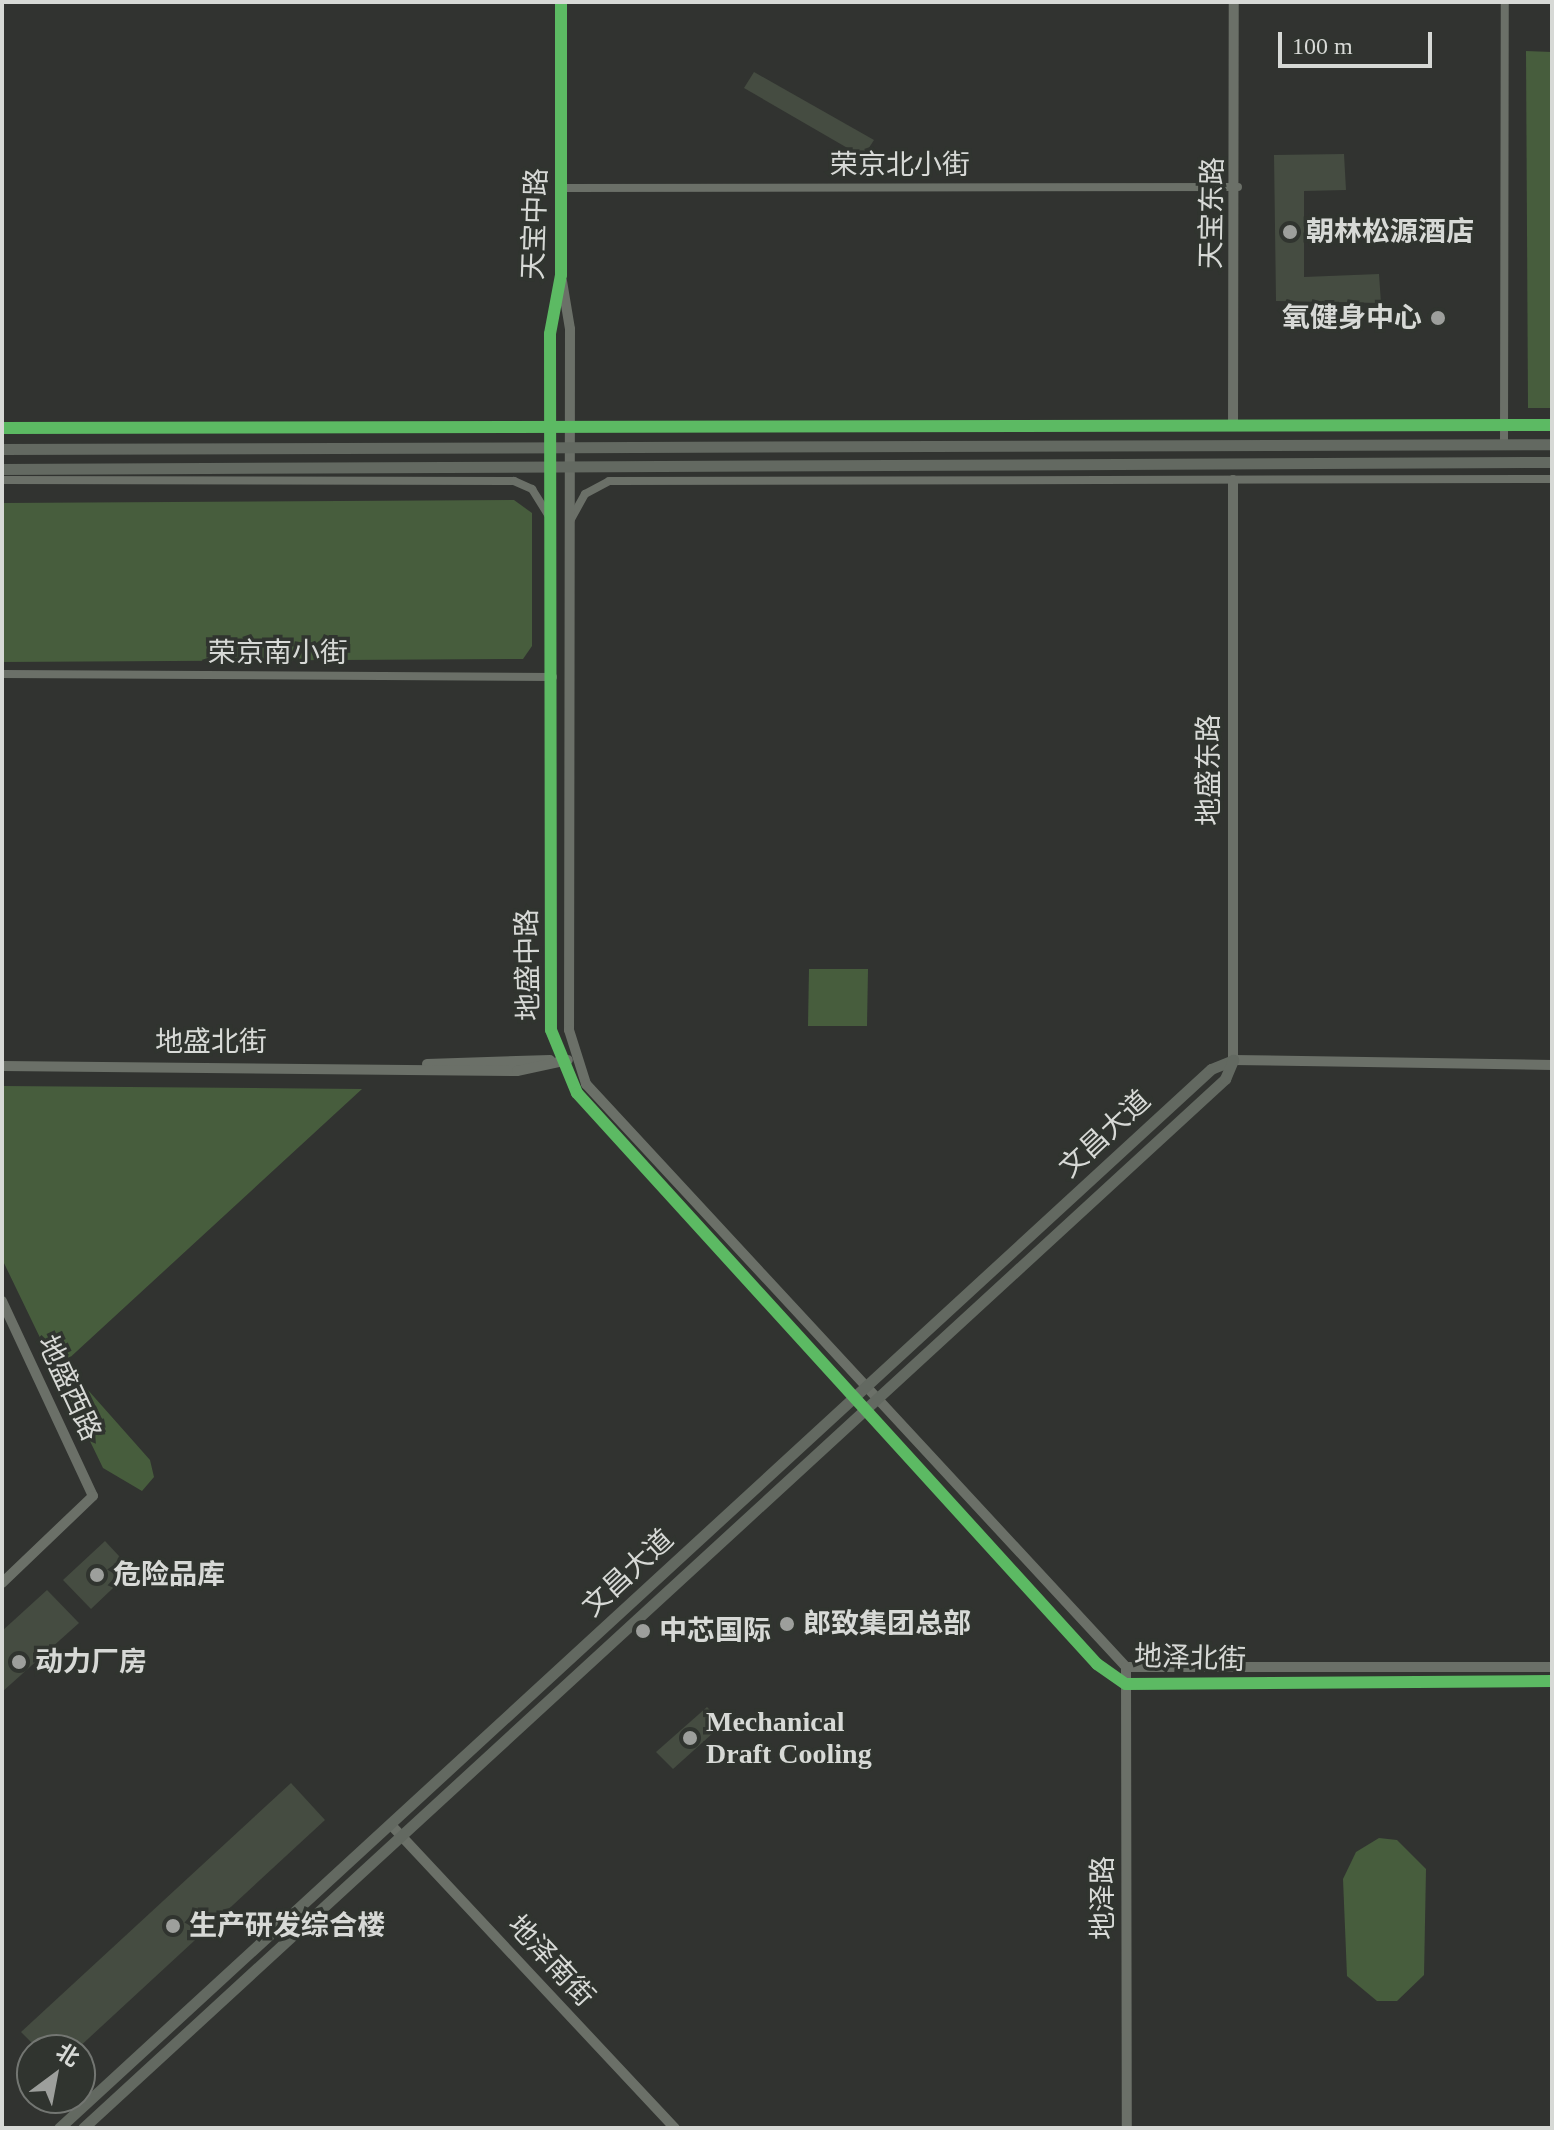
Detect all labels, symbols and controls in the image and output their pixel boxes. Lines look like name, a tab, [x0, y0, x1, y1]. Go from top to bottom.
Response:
scale bar	[1282, 16, 1436, 66]
text: 100 m	[1292, 33, 1353, 59]
street label: 荣京北小街	[830, 148, 970, 182]
street label: 天宝东路	[1194, 157, 1230, 269]
street label: 天宝中路	[516, 167, 554, 281]
place label: 朝林松源酒店	[1306, 215, 1474, 249]
marker: 朝林松源酒店	[1281, 223, 1299, 241]
place label: 氧健身中心	[1282, 301, 1422, 335]
marker: 氧健身中心	[1429, 309, 1447, 327]
street label: 荣京南小街	[208, 636, 348, 670]
street label: 地盛东路	[1192, 714, 1226, 826]
street label: 地盛中路	[510, 909, 546, 1021]
street label: 地盛北街	[155, 1025, 267, 1059]
street label: 文昌大道	[1053, 1084, 1157, 1184]
street label: 地盛西路	[30, 1330, 108, 1446]
street label: 文昌大道	[576, 1523, 680, 1623]
place label: 危险品库	[113, 1558, 225, 1592]
marker: 危险品库	[88, 1566, 106, 1584]
place label: 郎致集团总部	[803, 1607, 971, 1641]
place label: 中芯国际	[659, 1614, 771, 1648]
marker: 郎致集团总部	[778, 1615, 796, 1633]
marker: 中芯国际	[634, 1622, 652, 1640]
street label: 地泽北街	[1133, 1639, 1247, 1677]
place label: 动力厂房	[35, 1645, 147, 1679]
marker: 动力厂房	[10, 1653, 28, 1671]
place label: Mechanical Draft Cooling	[706, 1705, 872, 1771]
marker: Mechanical Draft Cooling	[681, 1729, 699, 1747]
street label: 地泽路	[1086, 1856, 1120, 1940]
place label: 生产研发综合楼	[189, 1909, 385, 1943]
street label: 地泽南街	[501, 1909, 601, 2013]
marker: 生产研发综合楼	[164, 1917, 182, 1935]
north arrow	[16, 2034, 96, 2114]
text: 北	[52, 2038, 84, 2071]

